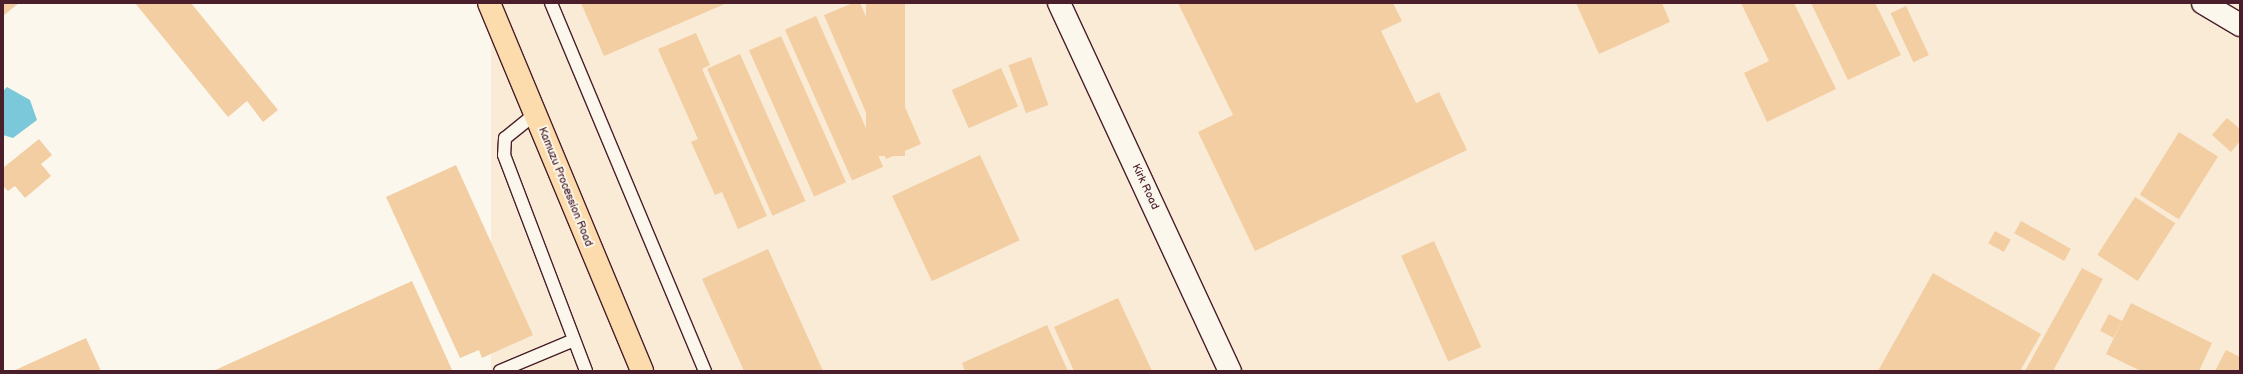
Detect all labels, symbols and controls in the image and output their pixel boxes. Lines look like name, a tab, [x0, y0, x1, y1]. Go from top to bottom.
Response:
street label: Kamuzu Procession Road	[535, 125, 595, 249]
street label: Kirk Road	[1129, 162, 1161, 212]

